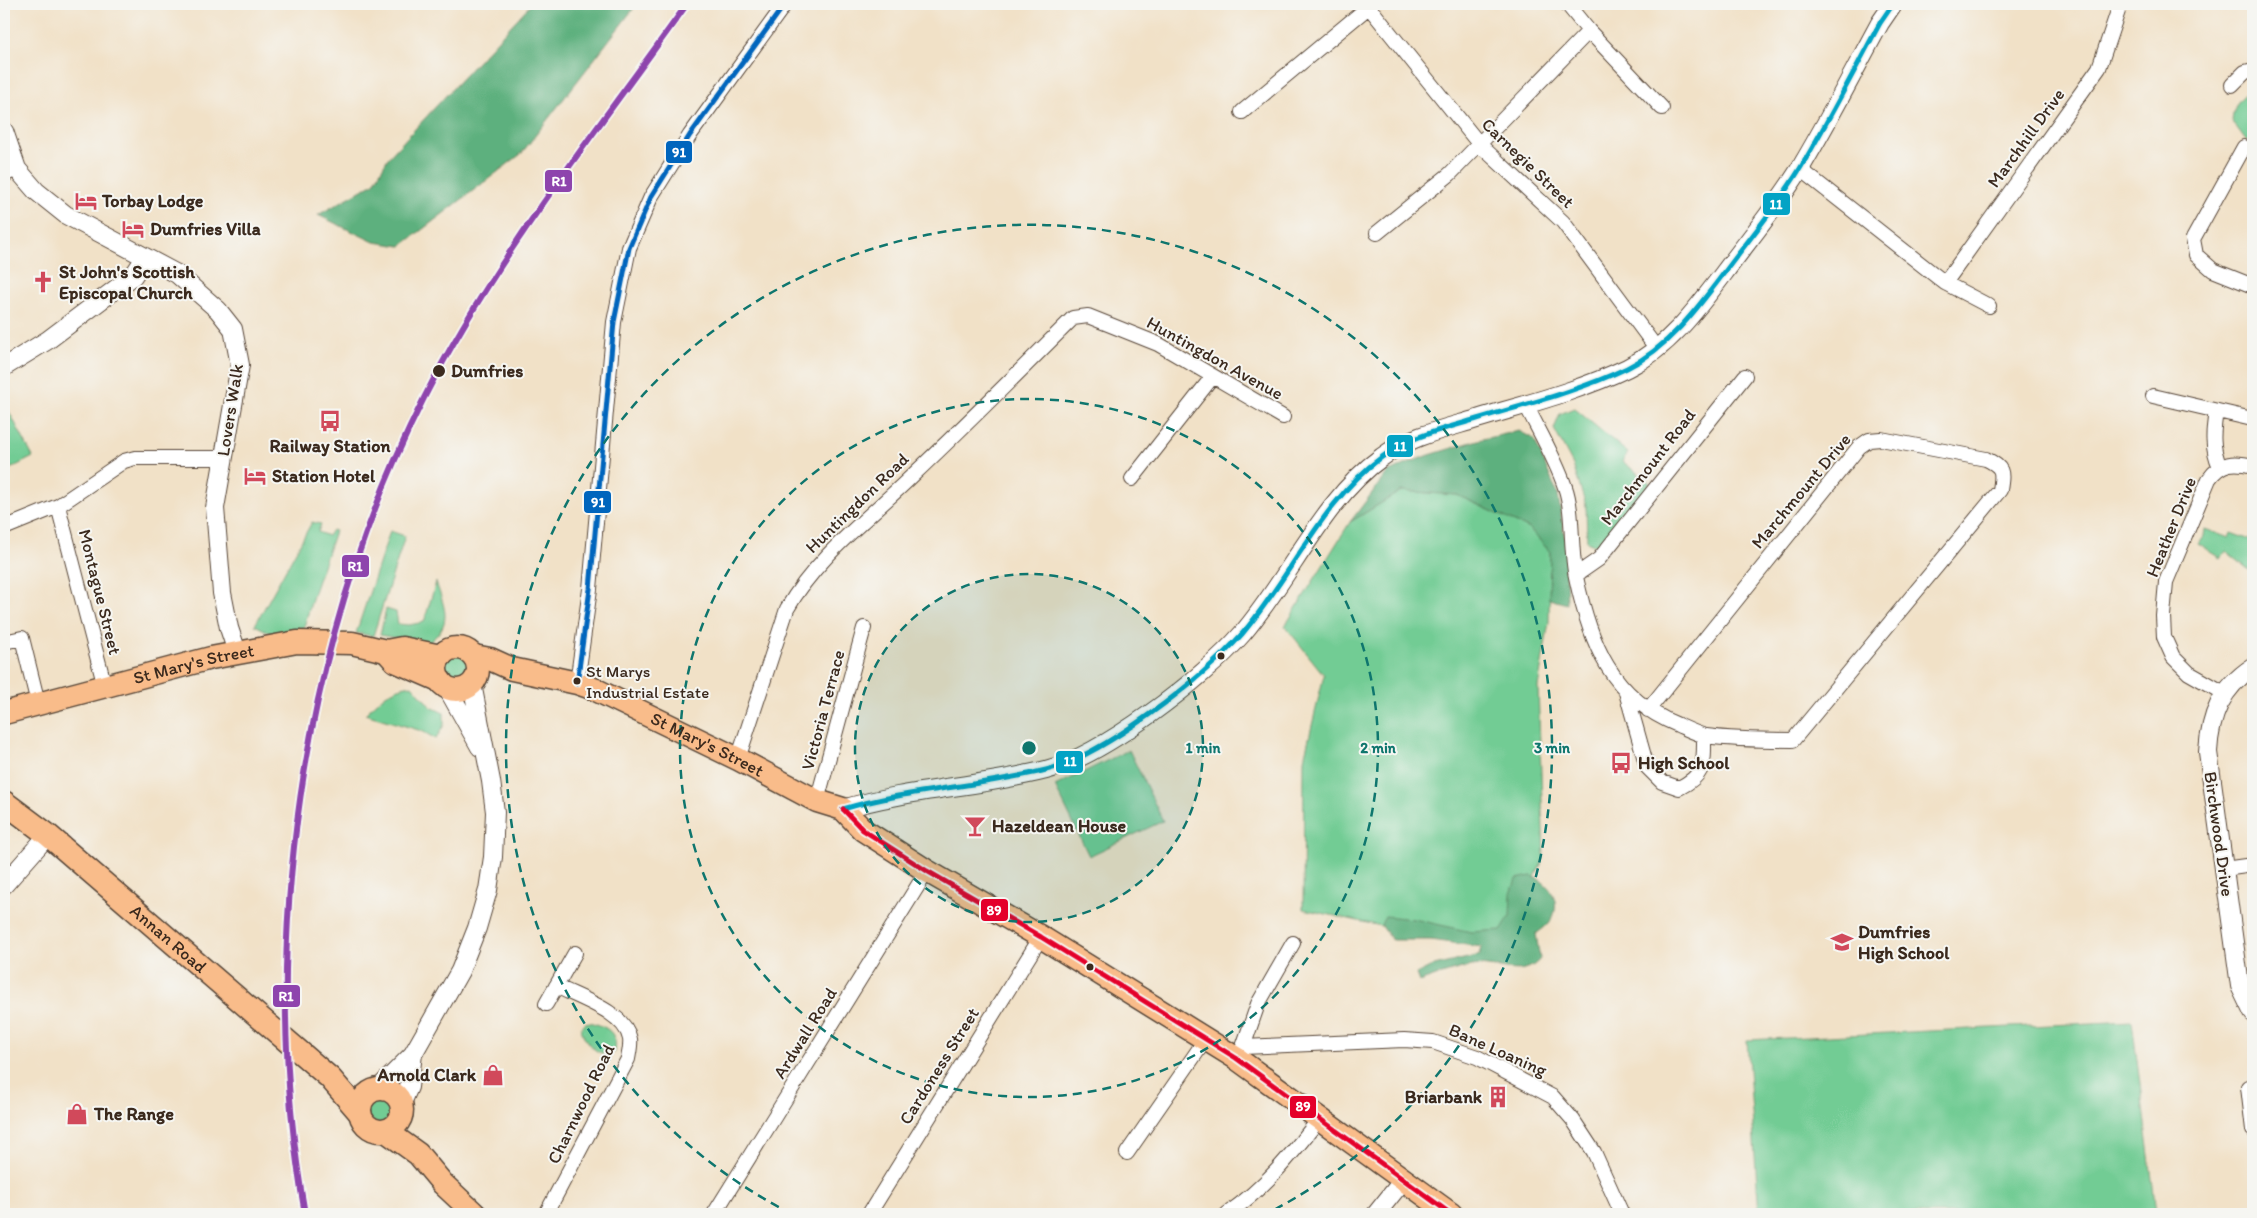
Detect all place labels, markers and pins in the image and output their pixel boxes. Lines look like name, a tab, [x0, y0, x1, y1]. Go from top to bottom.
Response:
hotel icon: Torbay Lodge	[73, 188, 99, 214]
place label: Torbay Lodge	[101, 190, 204, 212]
hotel icon: Dumfries Villa	[120, 216, 146, 242]
place label: Dumfries Villa	[150, 218, 261, 240]
place label: St John's Scottish Episcopal Church	[59, 261, 195, 304]
church icon: St John's Scottish Episcopal Church	[30, 269, 56, 295]
place label: Dumfries	[451, 360, 523, 382]
marker: Dumfries	[431, 363, 447, 379]
bus stop icon: Railway Station	[317, 408, 343, 434]
place label: Railway Station	[269, 435, 391, 457]
hotel icon: Station Hotel	[242, 463, 268, 489]
place label: Station Hotel	[272, 465, 376, 487]
unlabelled marker	[1216, 651, 1226, 661]
place label: St Marys Industrial Estate	[586, 661, 709, 702]
marker: St Marys Industrial Estate	[572, 676, 582, 686]
centre of rings	[1020, 739, 1038, 757]
bus stop icon: High School	[1608, 750, 1634, 776]
place label: High School	[1638, 752, 1730, 774]
bar icon: Hazeldean House	[962, 813, 988, 839]
place label: Hazeldean House	[992, 815, 1127, 837]
place label: Dumfries High School	[1858, 921, 1950, 964]
school or university icon: Dumfries High School	[1829, 929, 1855, 955]
unlabelled marker	[1085, 962, 1095, 972]
shop icon: Arnold Clark	[480, 1062, 506, 1088]
place label: Arnold Clark	[376, 1064, 477, 1086]
building icon: Briarbank	[1485, 1084, 1511, 1110]
place label: Briarbank	[1405, 1086, 1483, 1108]
shop icon: The Range	[64, 1101, 90, 1127]
place label: The Range	[93, 1103, 174, 1125]

